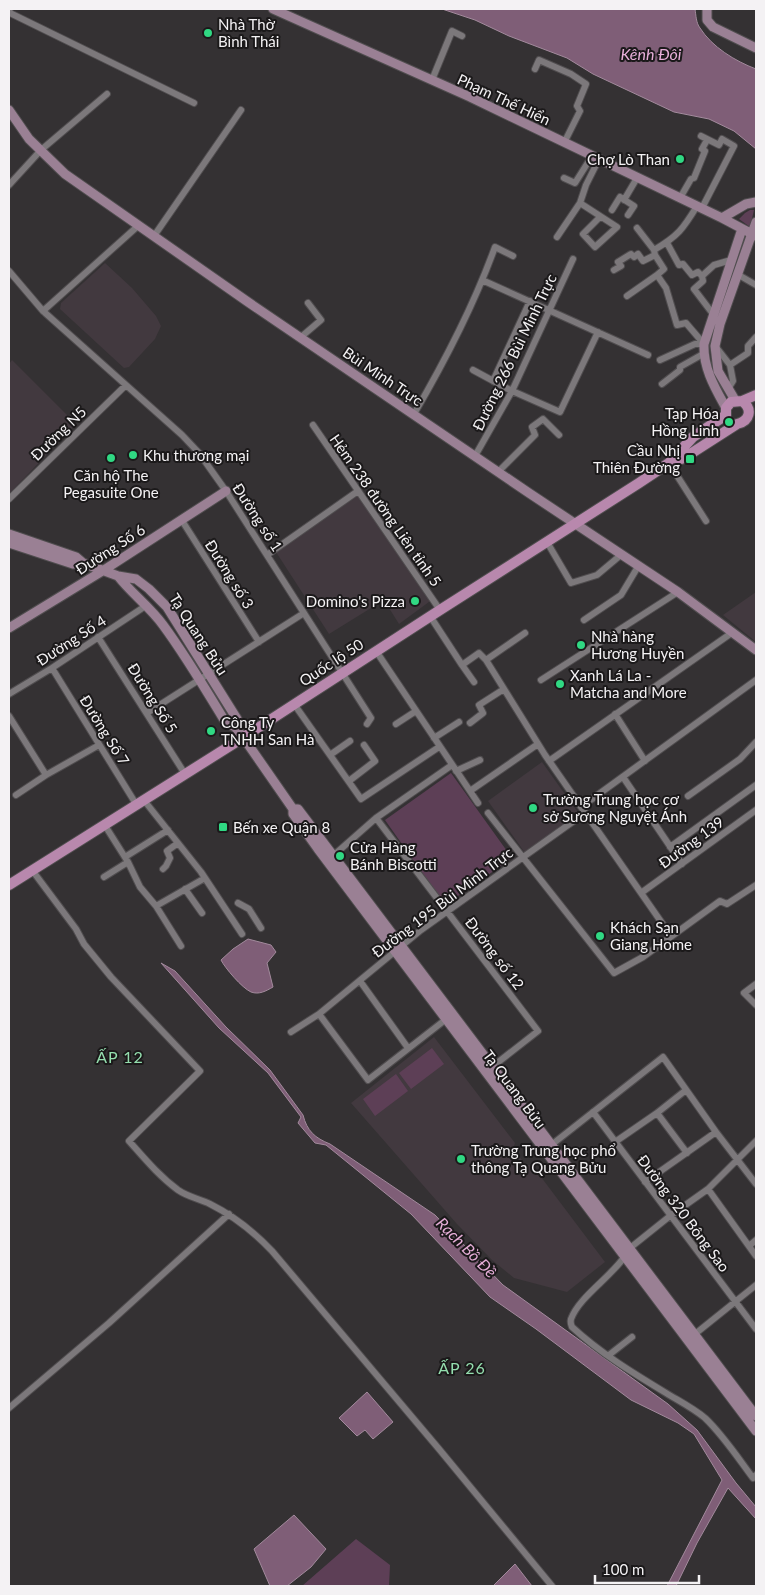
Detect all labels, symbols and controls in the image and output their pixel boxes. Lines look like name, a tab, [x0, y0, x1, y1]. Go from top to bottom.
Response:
place label: Nhà Thờ Bình Thái	[218, 15, 279, 50]
marker: Nhà Thờ Bình Thái	[202, 27, 214, 39]
water label: Kênh Đôi	[621, 44, 682, 63]
street label: Phạm Thế Hiển	[455, 70, 553, 128]
place label: Chợ Lò Than	[587, 150, 670, 168]
marker: Chợ Lò Than	[674, 153, 686, 165]
street label: Đường 266 Bùi Minh Trực	[468, 271, 560, 433]
street label: Bùi Minh Trực	[340, 343, 426, 409]
street label: Đường N5	[27, 402, 89, 464]
place label: Tạp Hóa Hồng Linh	[651, 404, 719, 439]
marker: Tạp Hóa Hồng Linh	[723, 416, 735, 428]
street label: Hẻm 238 đường Liên tỉnh 5	[326, 430, 446, 590]
place label: Cầu Nhị Thiên Đường	[593, 441, 680, 476]
place label: Khu thương mại	[143, 446, 249, 464]
marker: Khu thương mại	[127, 449, 139, 461]
marker: Căn hộ The Pegasuite One	[105, 452, 117, 464]
marker: Cầu Nhị Thiên Đường	[684, 453, 696, 465]
place label: Căn hộ The Pegasuite One	[63, 466, 159, 501]
street label: Đường số 1	[229, 480, 287, 554]
street label: Đường Số 6	[72, 520, 148, 578]
street label: Đường số 3	[202, 536, 258, 612]
street label: Tạ Quang Bửu	[166, 590, 232, 678]
place label: Domino's Pizza	[306, 592, 405, 610]
marker: Domino's Pizza	[409, 595, 421, 607]
street label: Đường Số 4	[33, 611, 109, 669]
place label: Nhà hàng Hương Huyền	[591, 627, 684, 662]
street label: Quốc lộ 50	[295, 634, 367, 689]
marker: Nhà hàng Hương Huyền	[575, 639, 587, 651]
street label: Đường Số 5	[124, 660, 182, 736]
place label: Xanh Lá La - Matcha and More	[570, 666, 687, 701]
marker: Xanh Lá La - Matcha and More	[554, 678, 566, 690]
street label: Đường Số 7	[76, 692, 134, 769]
place label: Công Ty TNHH San Hà	[221, 713, 314, 748]
marker: Công Ty TNHH San Hà	[205, 725, 217, 737]
place label: Trường Trung học cơ sở Sương Nguyệt Ánh	[543, 790, 687, 825]
marker: Trường Trung học cơ sở Sương Nguyệt Ánh	[527, 802, 539, 814]
street label: Đường 139	[655, 812, 727, 872]
place label: Bến xe Quận 8	[233, 818, 330, 836]
marker: Bến xe Quận 8	[217, 821, 229, 833]
place label: Cửa Hàng Bánh Biscotti	[350, 838, 437, 873]
street label: Đường 195 Bùi Minh Trực	[368, 843, 516, 961]
marker: Cửa Hàng Bánh Biscotti	[334, 850, 346, 862]
street label: Đường số 12	[462, 913, 528, 993]
place label: Khách Sạn Giang Home	[610, 918, 692, 953]
marker: Khách Sạn Giang Home	[594, 930, 606, 942]
street label: Tạ Quang Bửu	[480, 1046, 550, 1132]
district label: ẤP 12	[96, 1047, 144, 1066]
place label: Trường Trung học phổ thông Tạ Quang Bửu	[471, 1141, 616, 1176]
street label: Đường 320 Bông Sao	[634, 1151, 734, 1275]
marker: Trường Trung học phổ thông Tạ Quang Bửu	[455, 1153, 467, 1165]
water label: Rạch Bồ Đề	[433, 1213, 501, 1281]
district label: ẤP 26	[438, 1358, 486, 1377]
scale bar	[595, 1552, 699, 1584]
text: 100 m	[602, 1560, 644, 1578]

